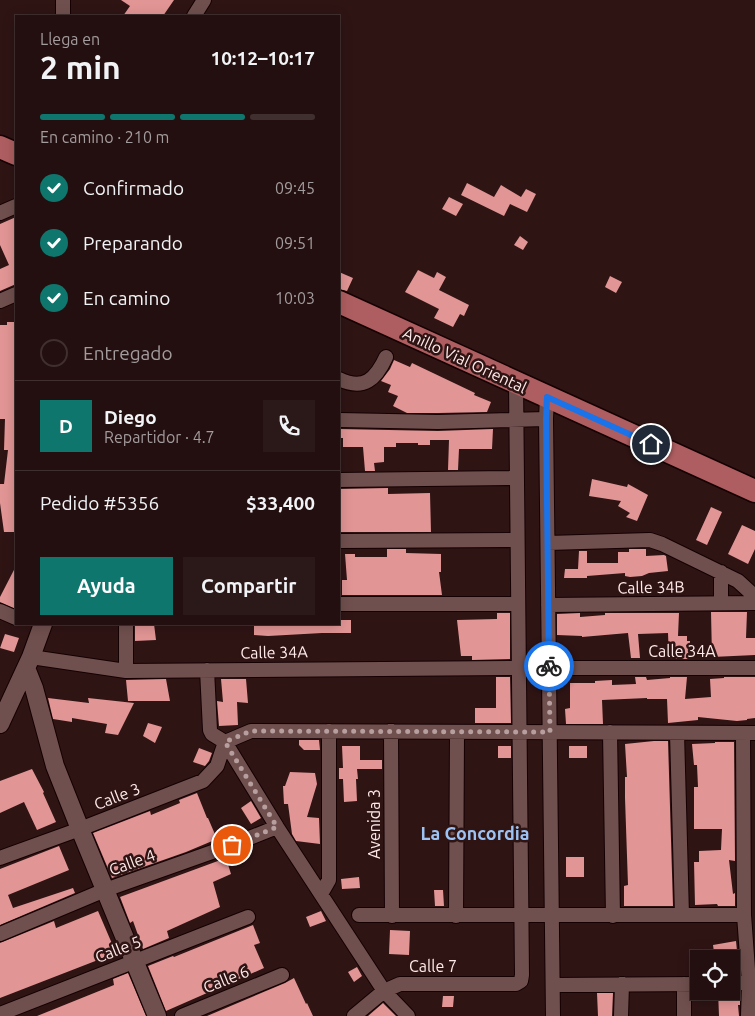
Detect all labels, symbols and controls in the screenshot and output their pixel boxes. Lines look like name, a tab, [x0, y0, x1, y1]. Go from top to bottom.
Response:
text: Llega en	[40, 30, 100, 48]
text: 10:12–10:17	[210, 47, 315, 69]
text: 2 min	[40, 49, 121, 85]
text: En camino · 210 m	[40, 128, 169, 146]
icon: check	[40, 174, 68, 202]
text: Confirmado	[83, 177, 184, 199]
text: 09:45	[275, 179, 315, 197]
icon: check	[40, 229, 68, 257]
text: Preparando	[83, 232, 183, 254]
text: 09:51	[275, 234, 315, 252]
icon: check	[40, 284, 68, 312]
text: En camino	[83, 287, 170, 309]
text: 10:03	[275, 289, 315, 307]
street label: Anillo Vial Oriental	[400, 323, 530, 397]
text: Entregado	[83, 342, 173, 364]
button: phone	[263, 400, 315, 452]
text: Diego	[104, 406, 157, 428]
text: D	[59, 415, 73, 437]
pin	[630, 423, 672, 465]
text: Repartidor · 4.7	[104, 428, 215, 446]
icon: home	[637, 430, 665, 458]
text: Pedido #5356	[40, 492, 159, 514]
text: $33,400	[246, 492, 315, 514]
button: Ayuda	[40, 557, 173, 615]
button: Compartir	[183, 557, 315, 615]
street label: Calle 34B	[617, 577, 685, 597]
courier	[524, 641, 574, 691]
street label: Calle 34A	[240, 642, 308, 662]
street label: Calle 34A	[648, 642, 716, 660]
icon: bike	[535, 652, 563, 680]
street label: Calle 3	[91, 779, 143, 813]
street label: Avenida 3	[365, 789, 383, 859]
district label: La Concordia	[421, 823, 529, 843]
pin	[211, 824, 253, 866]
icon: bag	[218, 831, 246, 859]
street label: Calle 4	[106, 845, 158, 879]
street label: Calle 5	[92, 932, 144, 966]
map controls	[690, 950, 740, 1000]
button: locate	[690, 950, 740, 1000]
street label: Calle 7	[409, 957, 457, 975]
street label: Calle 6	[200, 962, 252, 996]

